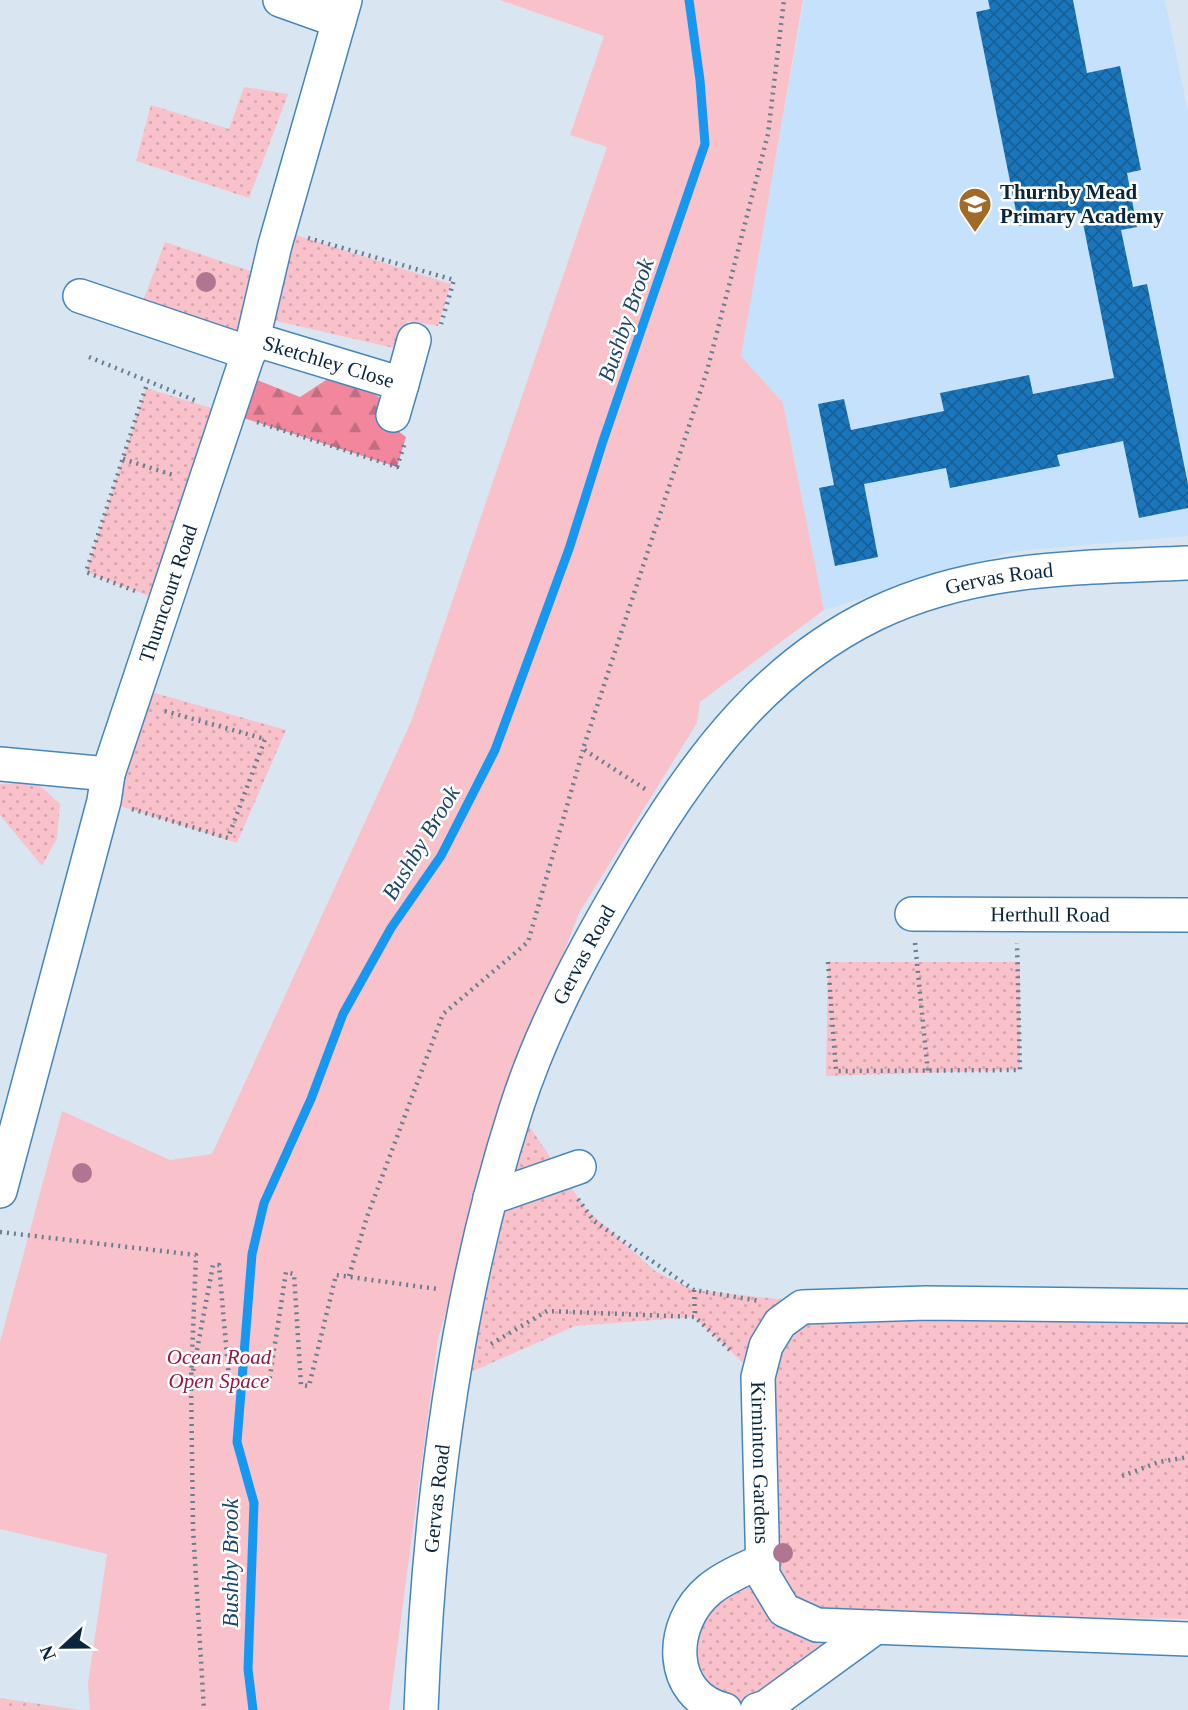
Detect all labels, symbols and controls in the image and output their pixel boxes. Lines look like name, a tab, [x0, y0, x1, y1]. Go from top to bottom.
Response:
place label: Thurnby Mead Primary Academy	[1000, 180, 1164, 228]
school or university icon: Thurnby Mead Primary Academy	[956, 185, 994, 234]
water label: Bushby Brook	[593, 254, 659, 385]
street label: Sketchley Close	[260, 331, 397, 393]
street label: Thurncourt Road	[134, 521, 202, 666]
street label: Gervas Road	[943, 558, 1055, 600]
water label: Bushby Brook	[377, 781, 465, 905]
street label: Gervas Road	[548, 900, 620, 1008]
street label: Herthull Road	[990, 902, 1110, 927]
park label: Ocean Road Open Space	[167, 1345, 272, 1393]
street label: Kirminton Gardens	[746, 1381, 774, 1544]
street label: Gervas Road	[419, 1442, 455, 1554]
water label: Bushby Brook	[218, 1498, 243, 1627]
north arrow	[28, 1612, 98, 1682]
text: N	[35, 1643, 60, 1663]

